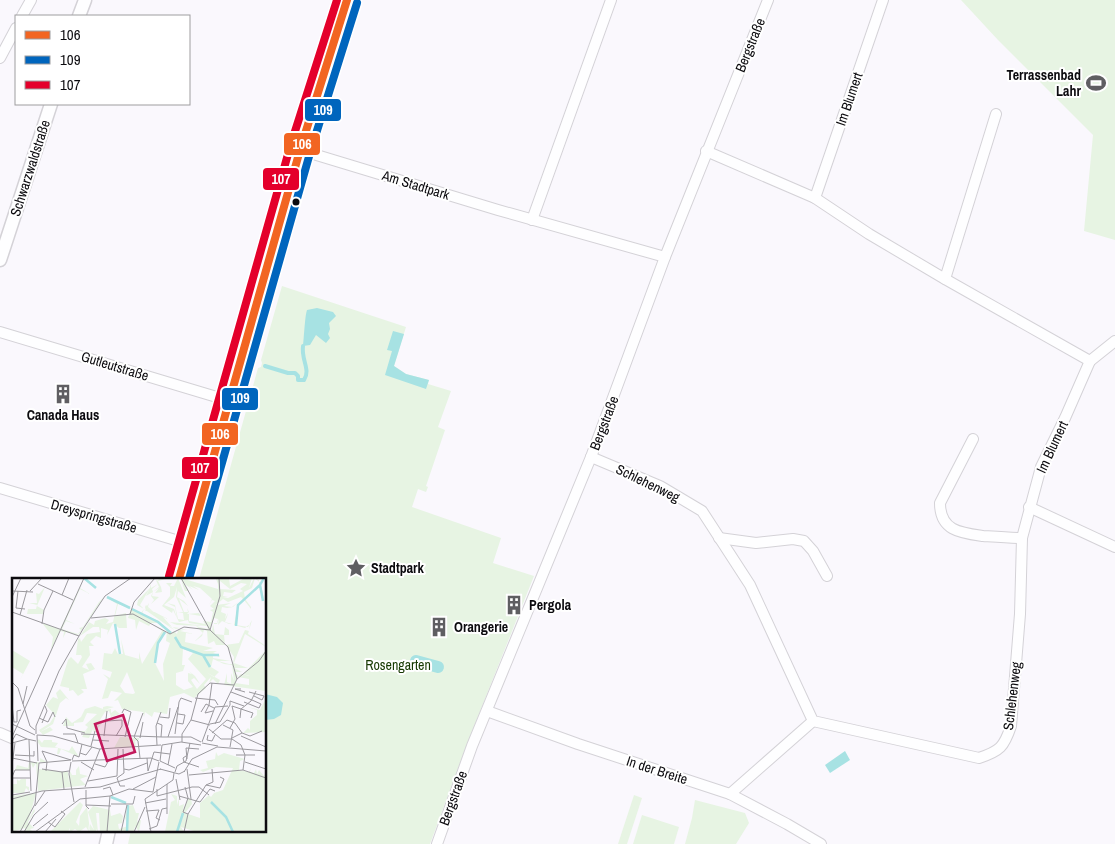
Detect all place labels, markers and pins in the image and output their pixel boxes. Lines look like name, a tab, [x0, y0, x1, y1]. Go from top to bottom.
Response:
place label: Terrassenbad Lahr	[1007, 66, 1082, 100]
sports icon: Terrassenbad Lahr	[1085, 72, 1107, 94]
unlabelled marker	[291, 197, 301, 207]
building icon: Canada Haus	[52, 383, 74, 405]
place label: Canada Haus	[27, 406, 99, 424]
place icon: Stadtpark	[345, 557, 367, 579]
place label: Stadtpark	[371, 559, 425, 577]
building icon: Pergola	[503, 594, 525, 616]
place label: Pergola	[529, 596, 572, 614]
building icon: Orangerie	[428, 616, 450, 638]
place label: Orangerie	[454, 618, 508, 636]

